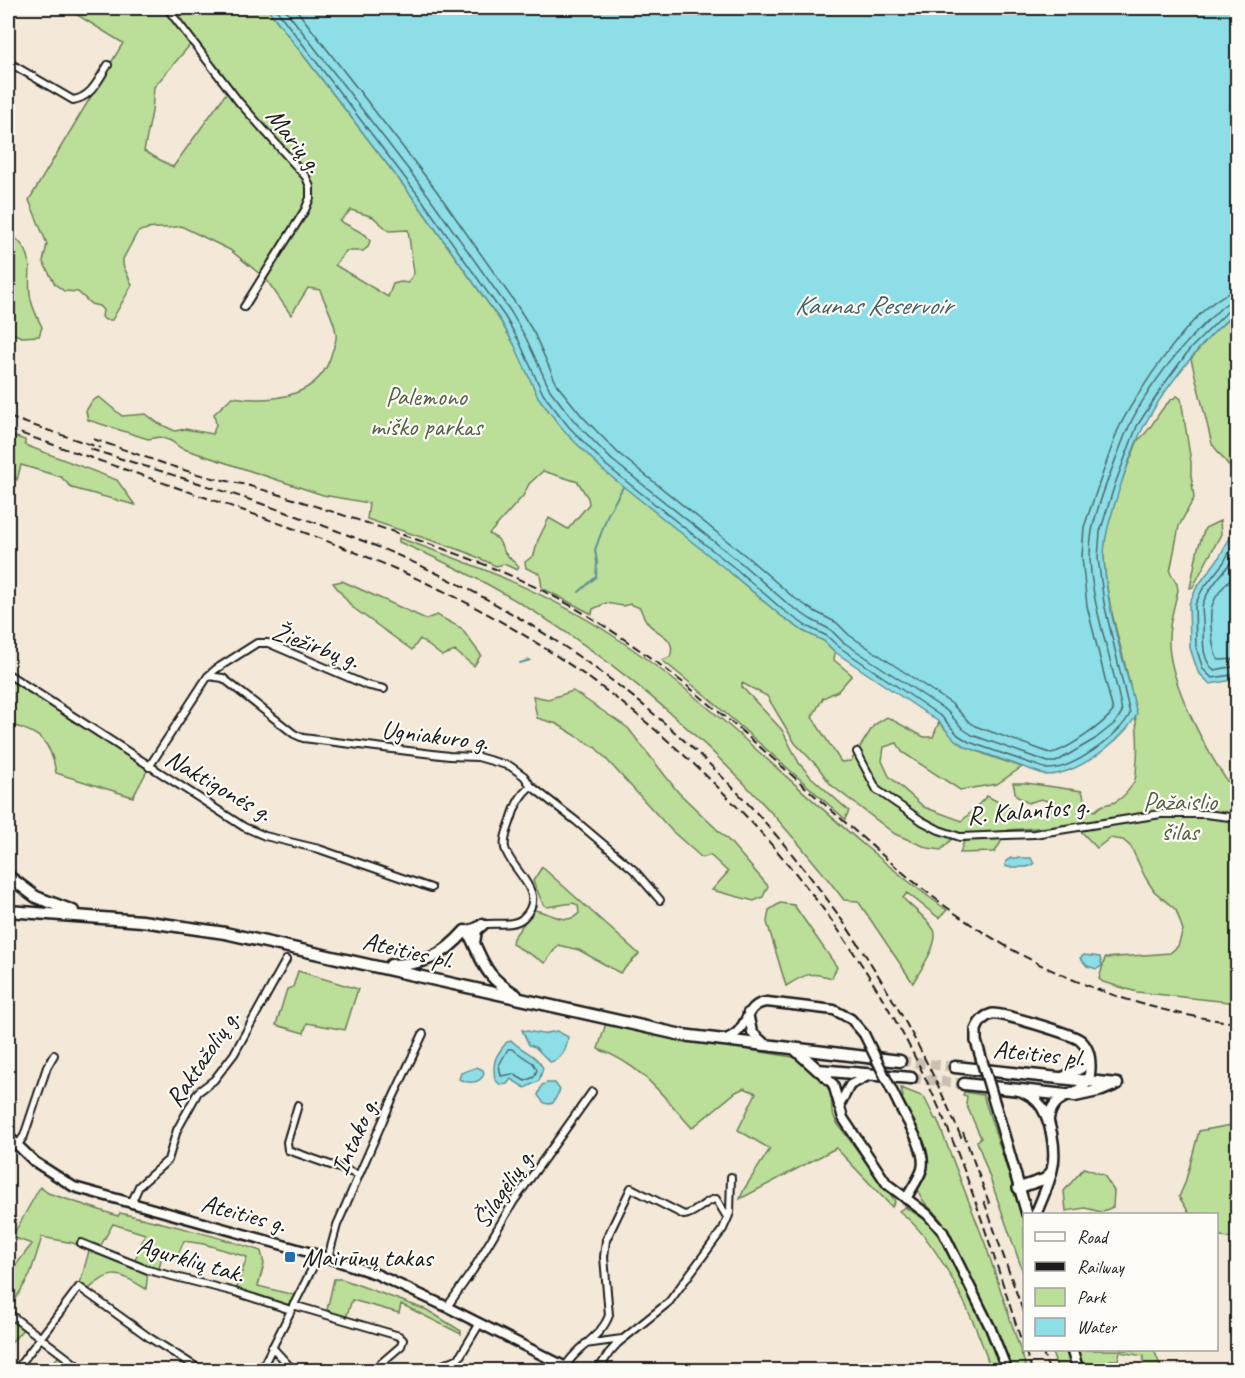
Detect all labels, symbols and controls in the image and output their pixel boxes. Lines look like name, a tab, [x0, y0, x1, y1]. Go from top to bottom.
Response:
street label: Marių g.	[259, 101, 331, 181]
water label: Kaunas Reservoir	[794, 288, 956, 322]
park label: Palemono miško parkas	[370, 380, 484, 443]
street label: Žiežirbų g.	[267, 614, 365, 677]
street label: Ugniakuro g.	[380, 713, 491, 759]
street label: Naktigonės g.	[159, 742, 279, 830]
park label: Pažaislio šilas	[1143, 785, 1219, 848]
street label: R. Kalantos g.	[966, 789, 1091, 832]
street label: Ateities pl.	[360, 924, 457, 977]
street label: Raktažolių g.	[158, 1003, 247, 1113]
street label: Ateities pl.	[992, 1032, 1087, 1075]
street label: Intako g.	[323, 1092, 386, 1180]
street label: Šilagėlių g.	[465, 1141, 543, 1235]
street label: Ateities g.	[198, 1186, 291, 1241]
legend	[1023, 1213, 1218, 1351]
text: Road	[1077, 1226, 1110, 1248]
street label: Agurklių tak.	[133, 1228, 249, 1291]
place label: Mairūnų takas	[302, 1241, 434, 1274]
marker: Mairūnų takas	[283, 1250, 297, 1264]
text: Railway	[1077, 1256, 1125, 1278]
text: Park	[1077, 1286, 1107, 1308]
text: Water	[1077, 1316, 1118, 1338]

